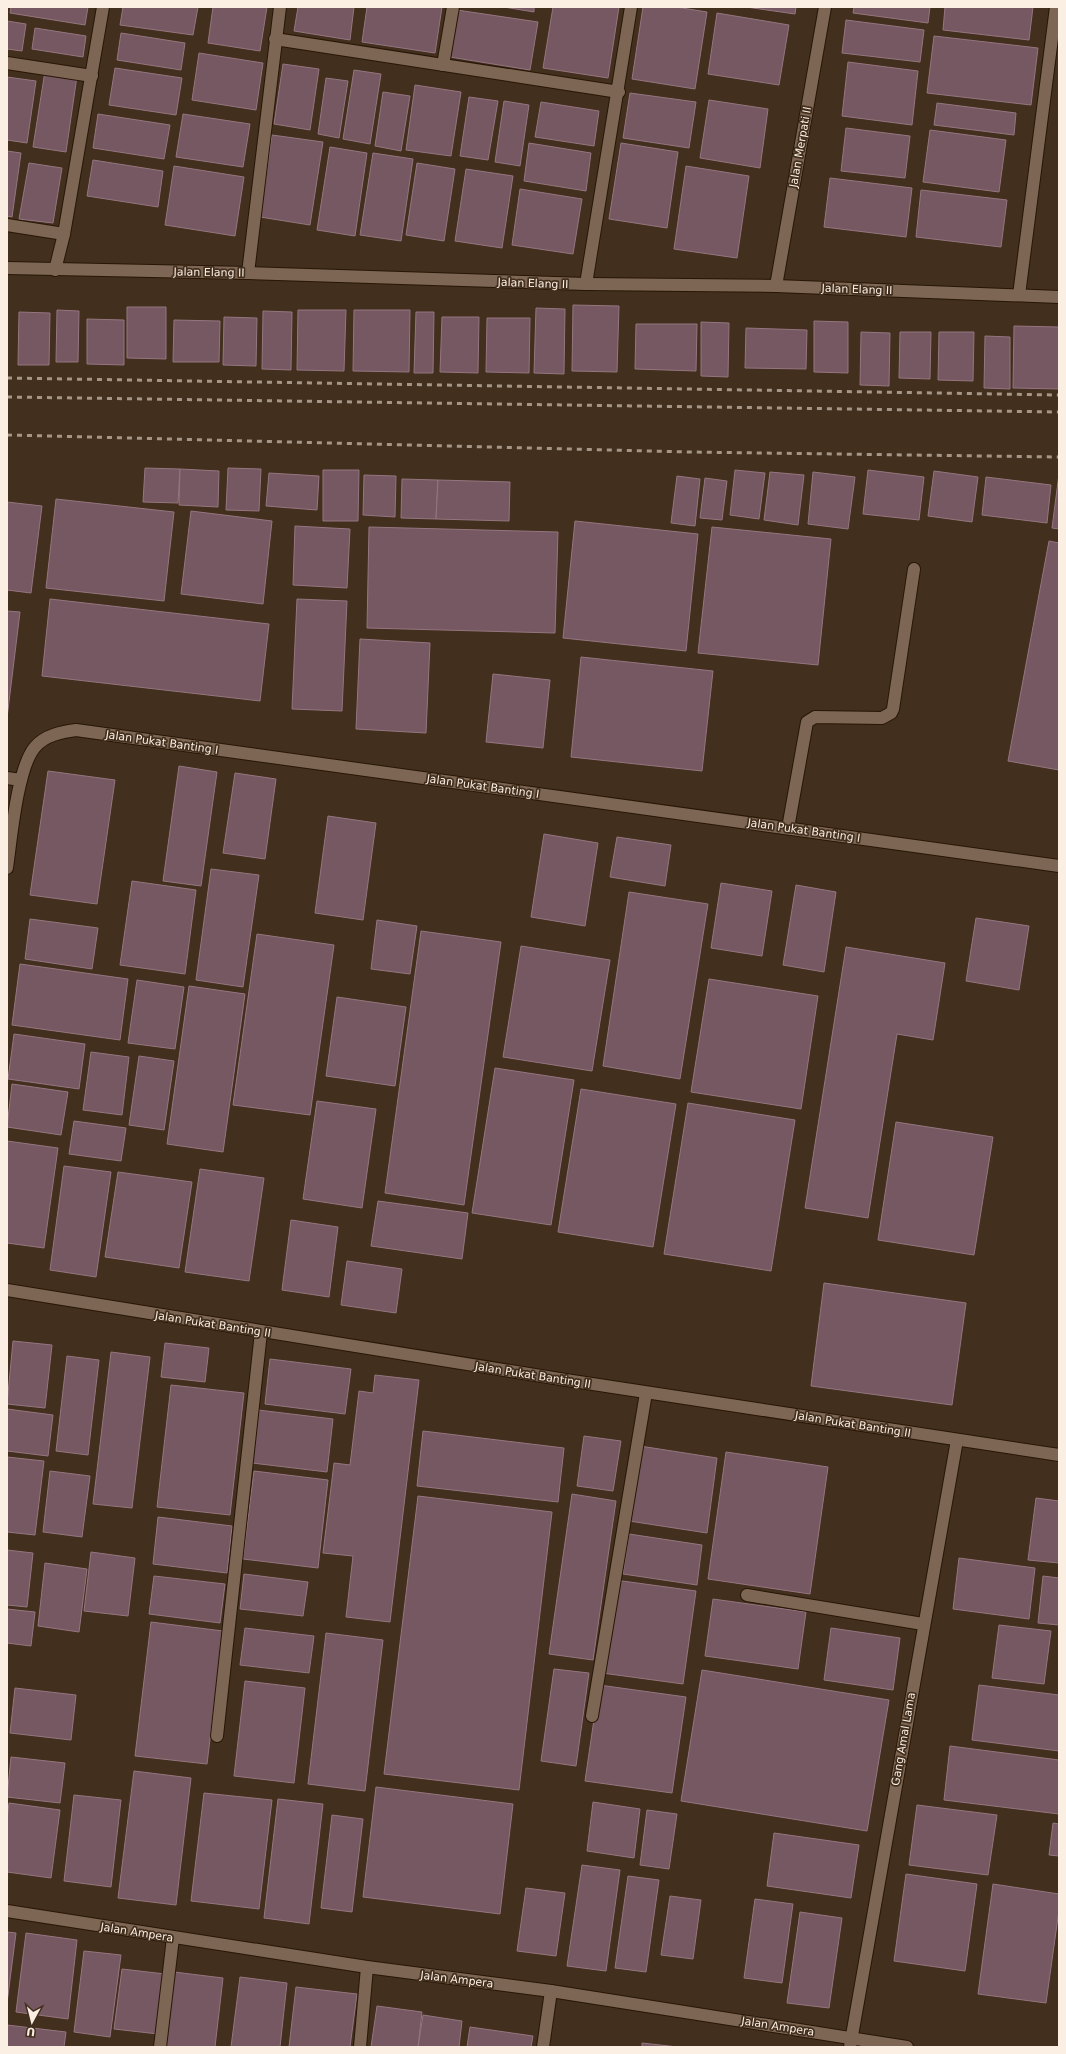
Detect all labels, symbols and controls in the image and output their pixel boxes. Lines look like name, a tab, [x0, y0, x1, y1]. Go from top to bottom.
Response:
street label: Jalan Merpati II	[787, 106, 814, 190]
street label: Jalan Elang II	[172, 265, 245, 280]
street label: Jalan Elang II	[496, 276, 569, 291]
street label: Jalan Elang II	[820, 282, 893, 297]
street label: Jalan Pukat Banting I	[104, 728, 219, 757]
street label: Jalan Pukat Banting I	[425, 772, 540, 801]
street label: Jalan Pukat Banting I	[746, 816, 861, 845]
street label: Jalan Pukat Banting II	[153, 1309, 272, 1340]
street label: Jalan Pukat Banting II	[473, 1360, 592, 1391]
street label: Jalan Pukat Banting II	[793, 1409, 912, 1440]
street label: Gang Amal Lama	[889, 1691, 918, 1787]
street label: Jalan Ampera	[99, 1920, 174, 1945]
street label: Jalan Ampera	[419, 1968, 494, 1990]
north arrow	[12, 2002, 52, 2042]
street label: Jalan Ampera	[740, 2014, 815, 2039]
text: U	[26, 2024, 36, 2038]

